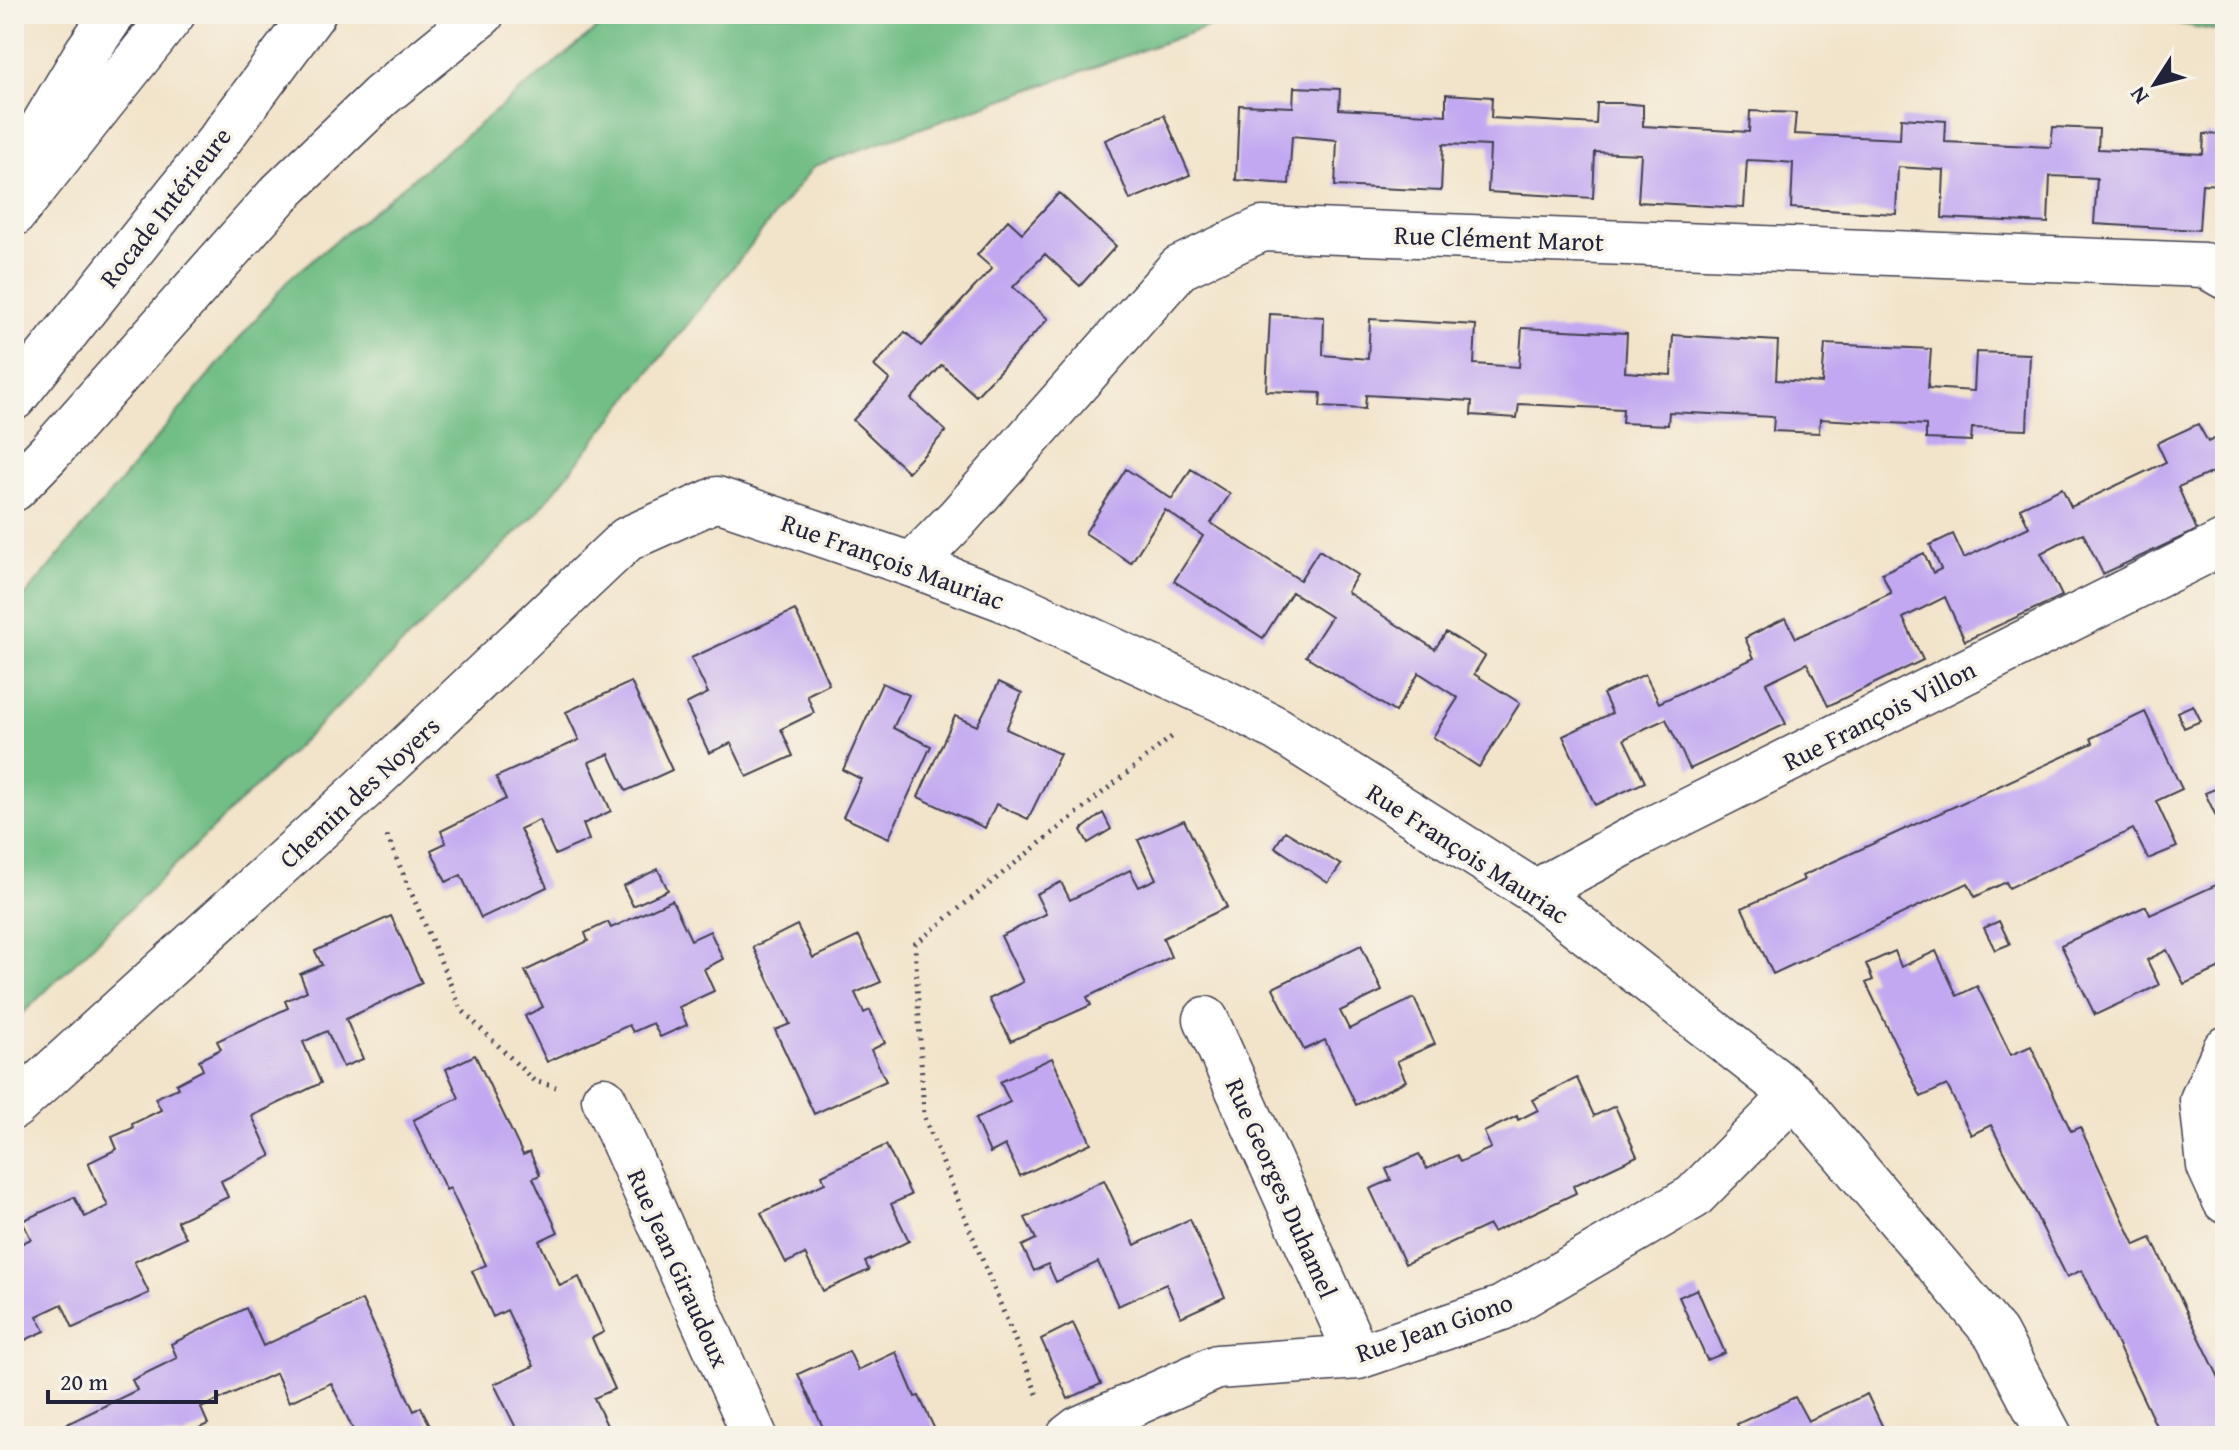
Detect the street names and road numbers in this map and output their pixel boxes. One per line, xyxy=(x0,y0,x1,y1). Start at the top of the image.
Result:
street label: Rocade Intérieure xyxy=(90,118,240,296)
street label: Rue Clément Marot xyxy=(1393,215,1605,261)
street label: Rue François Mauriac xyxy=(776,503,1010,619)
street label: Rue François Villon xyxy=(1776,649,1983,780)
street label: Chemin des Noyers xyxy=(270,707,448,877)
street label: Rue François Mauriac xyxy=(1359,773,1577,933)
street label: Rue Georges Duhamel xyxy=(1216,1072,1348,1304)
street label: Rue Jean Giraudoux xyxy=(618,1162,741,1374)
street label: Rue Jean Giono xyxy=(1350,1282,1518,1372)

